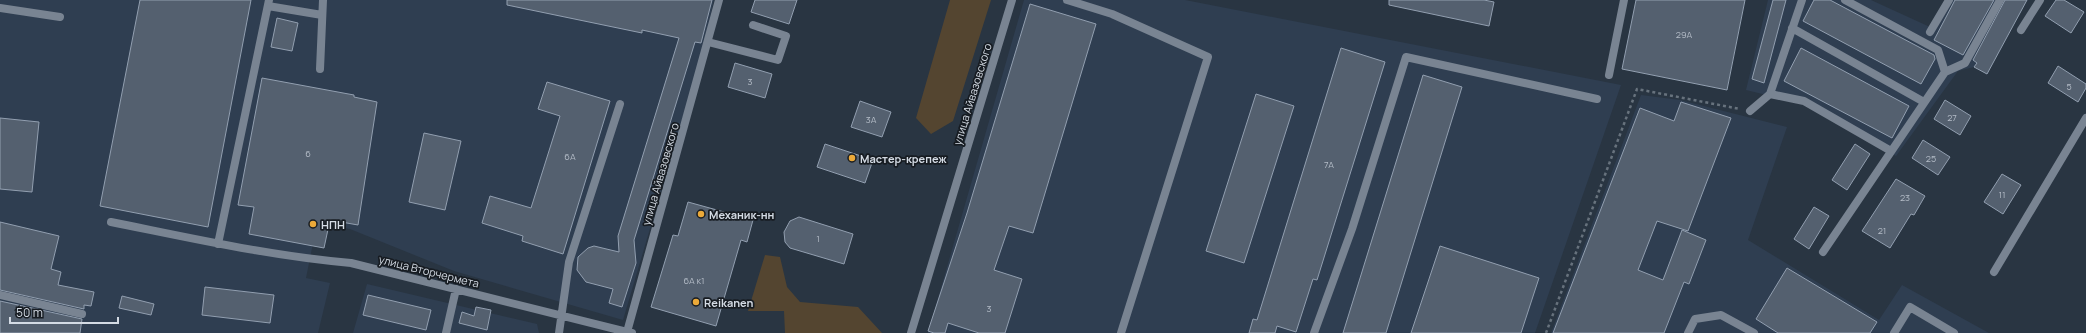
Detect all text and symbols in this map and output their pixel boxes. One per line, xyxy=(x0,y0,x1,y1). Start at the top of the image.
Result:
house number: 29А xyxy=(1676,28,1693,41)
street label: улица Айвазовского xyxy=(949,41,995,147)
house number: 3 xyxy=(748,75,753,88)
house number: 5 xyxy=(2066,80,2072,93)
house number: 27 xyxy=(1947,111,1957,124)
house number: 3А xyxy=(866,113,877,126)
street label: улица Айвазовского xyxy=(638,121,682,227)
house number: 6 xyxy=(305,147,311,160)
house number: 6А xyxy=(564,150,576,163)
place label: Мастер-крепеж xyxy=(860,151,947,166)
house number: 25 xyxy=(1926,152,1936,165)
marker: Мастер-крепеж xyxy=(847,153,857,163)
house number: 7А xyxy=(1324,158,1334,171)
house number: 11 xyxy=(1998,188,2006,201)
house number: 23 xyxy=(1900,191,1910,204)
place label: Механик-нн xyxy=(709,207,775,222)
marker: Механик-нн xyxy=(696,209,706,219)
place label: НПН xyxy=(321,217,345,232)
marker: НПН xyxy=(308,219,318,229)
house number: 21 xyxy=(1878,224,1886,237)
house number: 1 xyxy=(816,232,820,245)
street label: улица Вторчермета xyxy=(377,251,481,291)
house number: 6А к1 xyxy=(683,274,705,287)
place label: Reikanen xyxy=(704,295,753,310)
marker: Reikanen xyxy=(691,297,701,307)
scale bar xyxy=(10,299,118,325)
house number: 3 xyxy=(987,302,992,315)
text: 50 m xyxy=(16,304,43,321)

